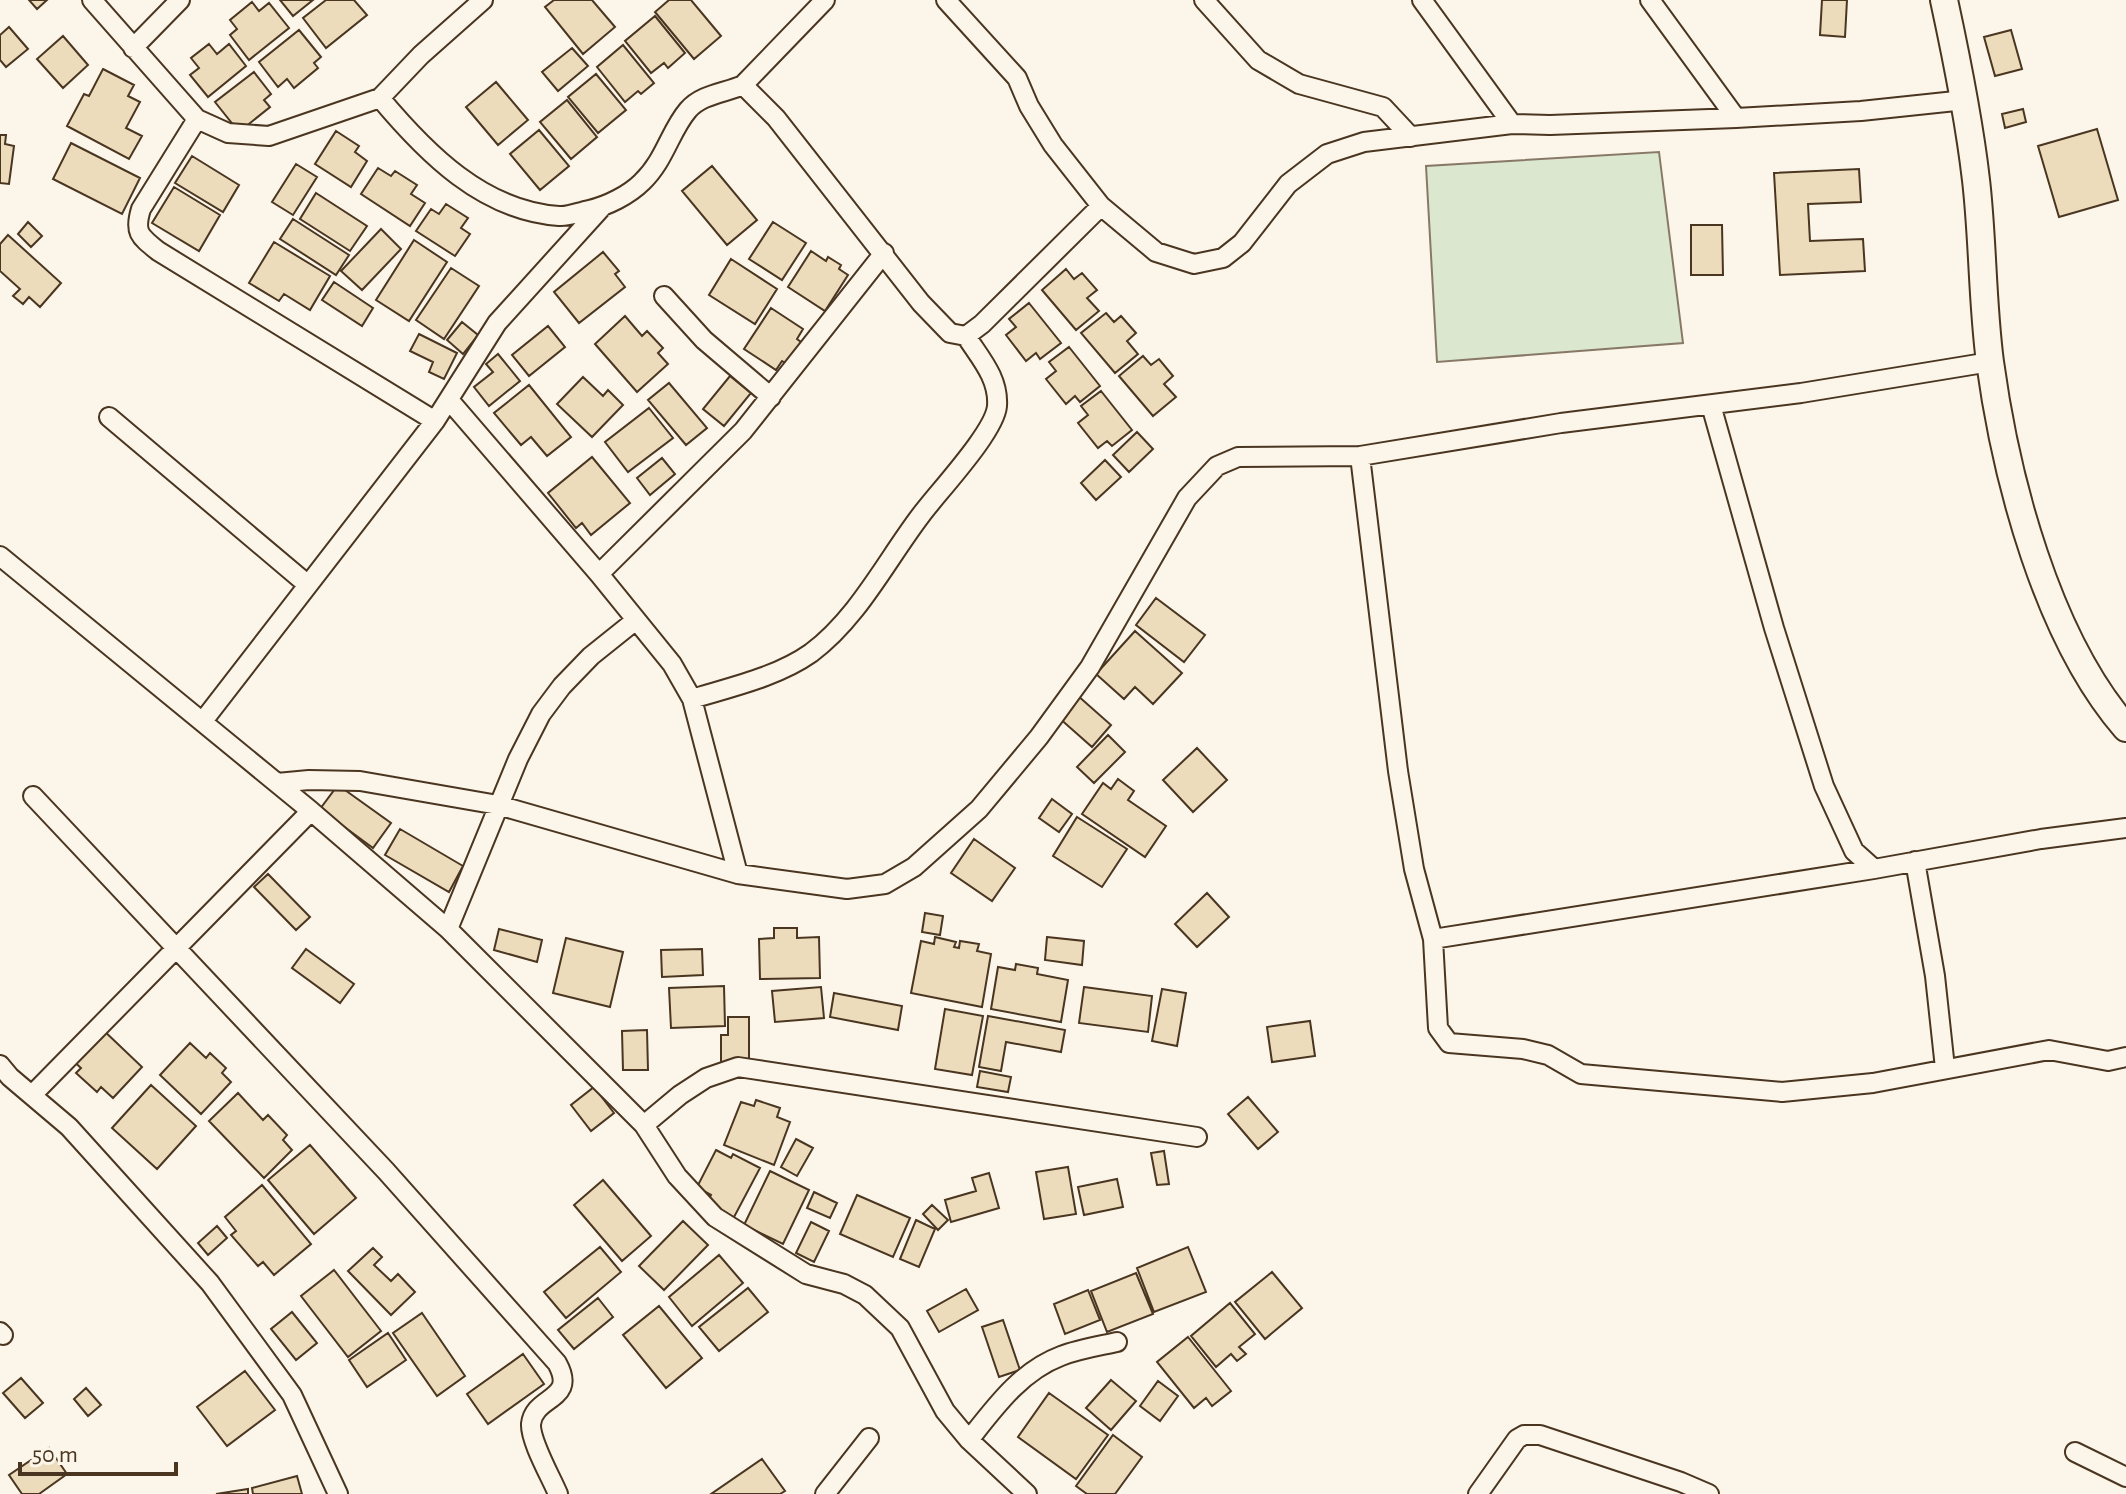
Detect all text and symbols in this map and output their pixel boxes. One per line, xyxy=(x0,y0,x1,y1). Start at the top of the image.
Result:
scale bar xyxy=(20,1426,176,1476)
text: 50 m xyxy=(32,1443,78,1467)

